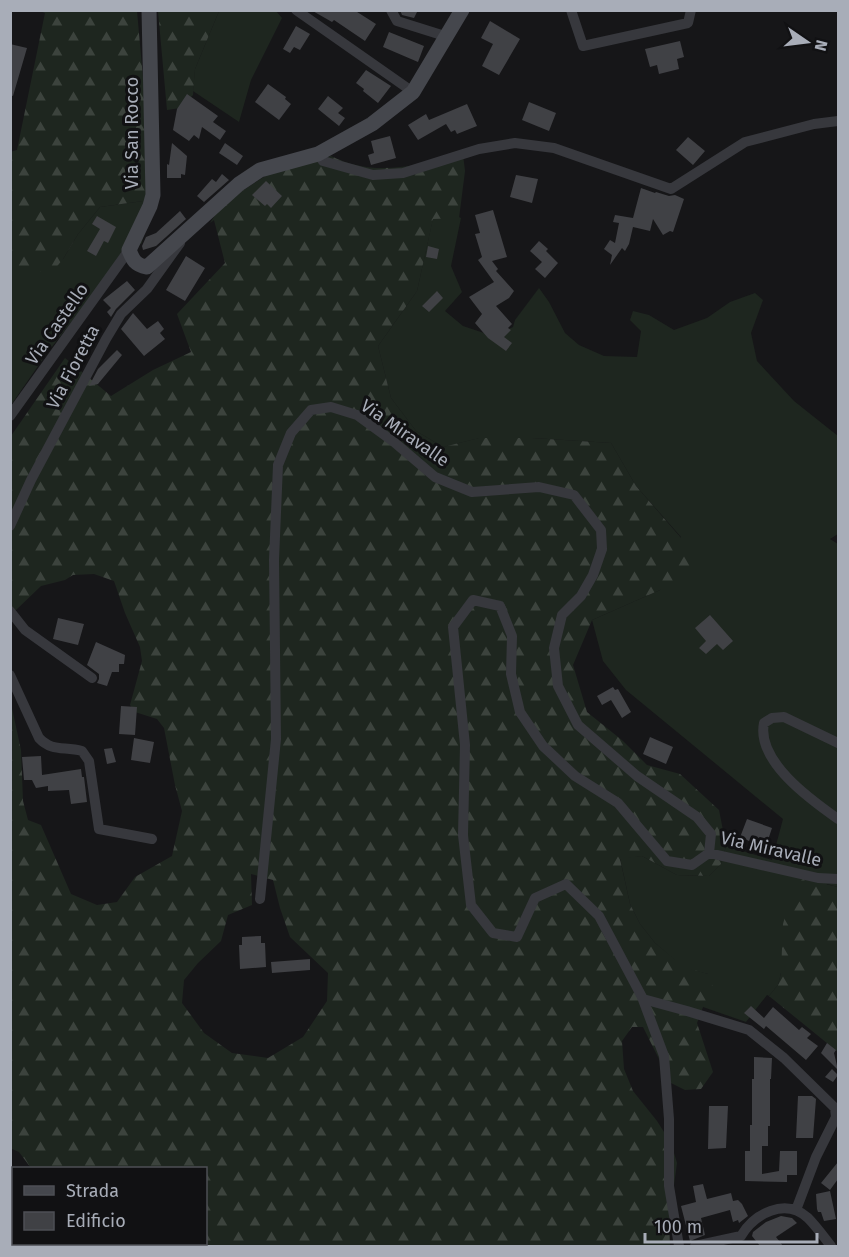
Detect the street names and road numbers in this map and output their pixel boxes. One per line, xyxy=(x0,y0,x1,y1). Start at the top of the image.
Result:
street label: Via San Rocco xyxy=(121,77,143,189)
street label: Via Castello xyxy=(21,279,93,369)
street label: Via Fioretta xyxy=(42,321,104,413)
street label: Via Miravalle xyxy=(356,394,454,472)
street label: Via Miravalle xyxy=(718,827,824,871)

